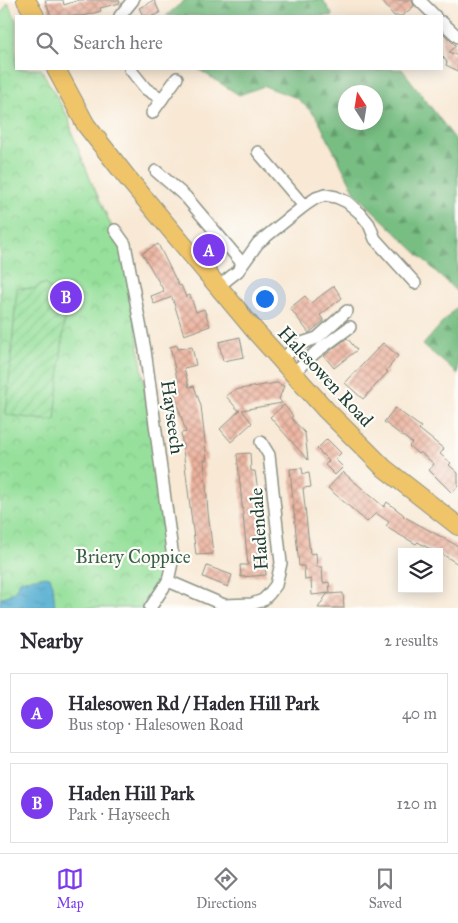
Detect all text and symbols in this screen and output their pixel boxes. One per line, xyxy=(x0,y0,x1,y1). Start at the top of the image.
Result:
search box xyxy=(15,15,443,70)
icon: search xyxy=(33,29,61,57)
text: Search here xyxy=(73,31,163,54)
north arrow xyxy=(338,85,383,130)
pin: A xyxy=(193,231,225,269)
pin: B xyxy=(50,278,82,316)
your location xyxy=(252,286,278,312)
street label: Halesowen Road xyxy=(273,321,378,432)
street label: Hayseech xyxy=(156,379,189,456)
street label: Hadendale xyxy=(244,487,273,571)
park label: Briery Coppice xyxy=(75,545,191,568)
map controls xyxy=(398,548,443,593)
button: layers xyxy=(398,548,443,593)
text: Nearby xyxy=(20,628,83,654)
text: 2 results xyxy=(384,631,438,650)
text: Halesowen Rd / Haden Hill Park xyxy=(68,692,319,715)
text: A xyxy=(32,704,42,723)
text: 40 m xyxy=(402,704,437,723)
text: Bus stop · Halesowen Road xyxy=(68,715,243,734)
text: Haden Hill Park xyxy=(68,782,195,805)
text: B xyxy=(32,794,42,813)
text: 120 m xyxy=(397,794,437,813)
text: Park · Hayseech xyxy=(68,805,170,824)
tab: Map xyxy=(56,865,84,912)
tab: Directions xyxy=(196,865,257,912)
tab: Saved xyxy=(369,865,402,912)

